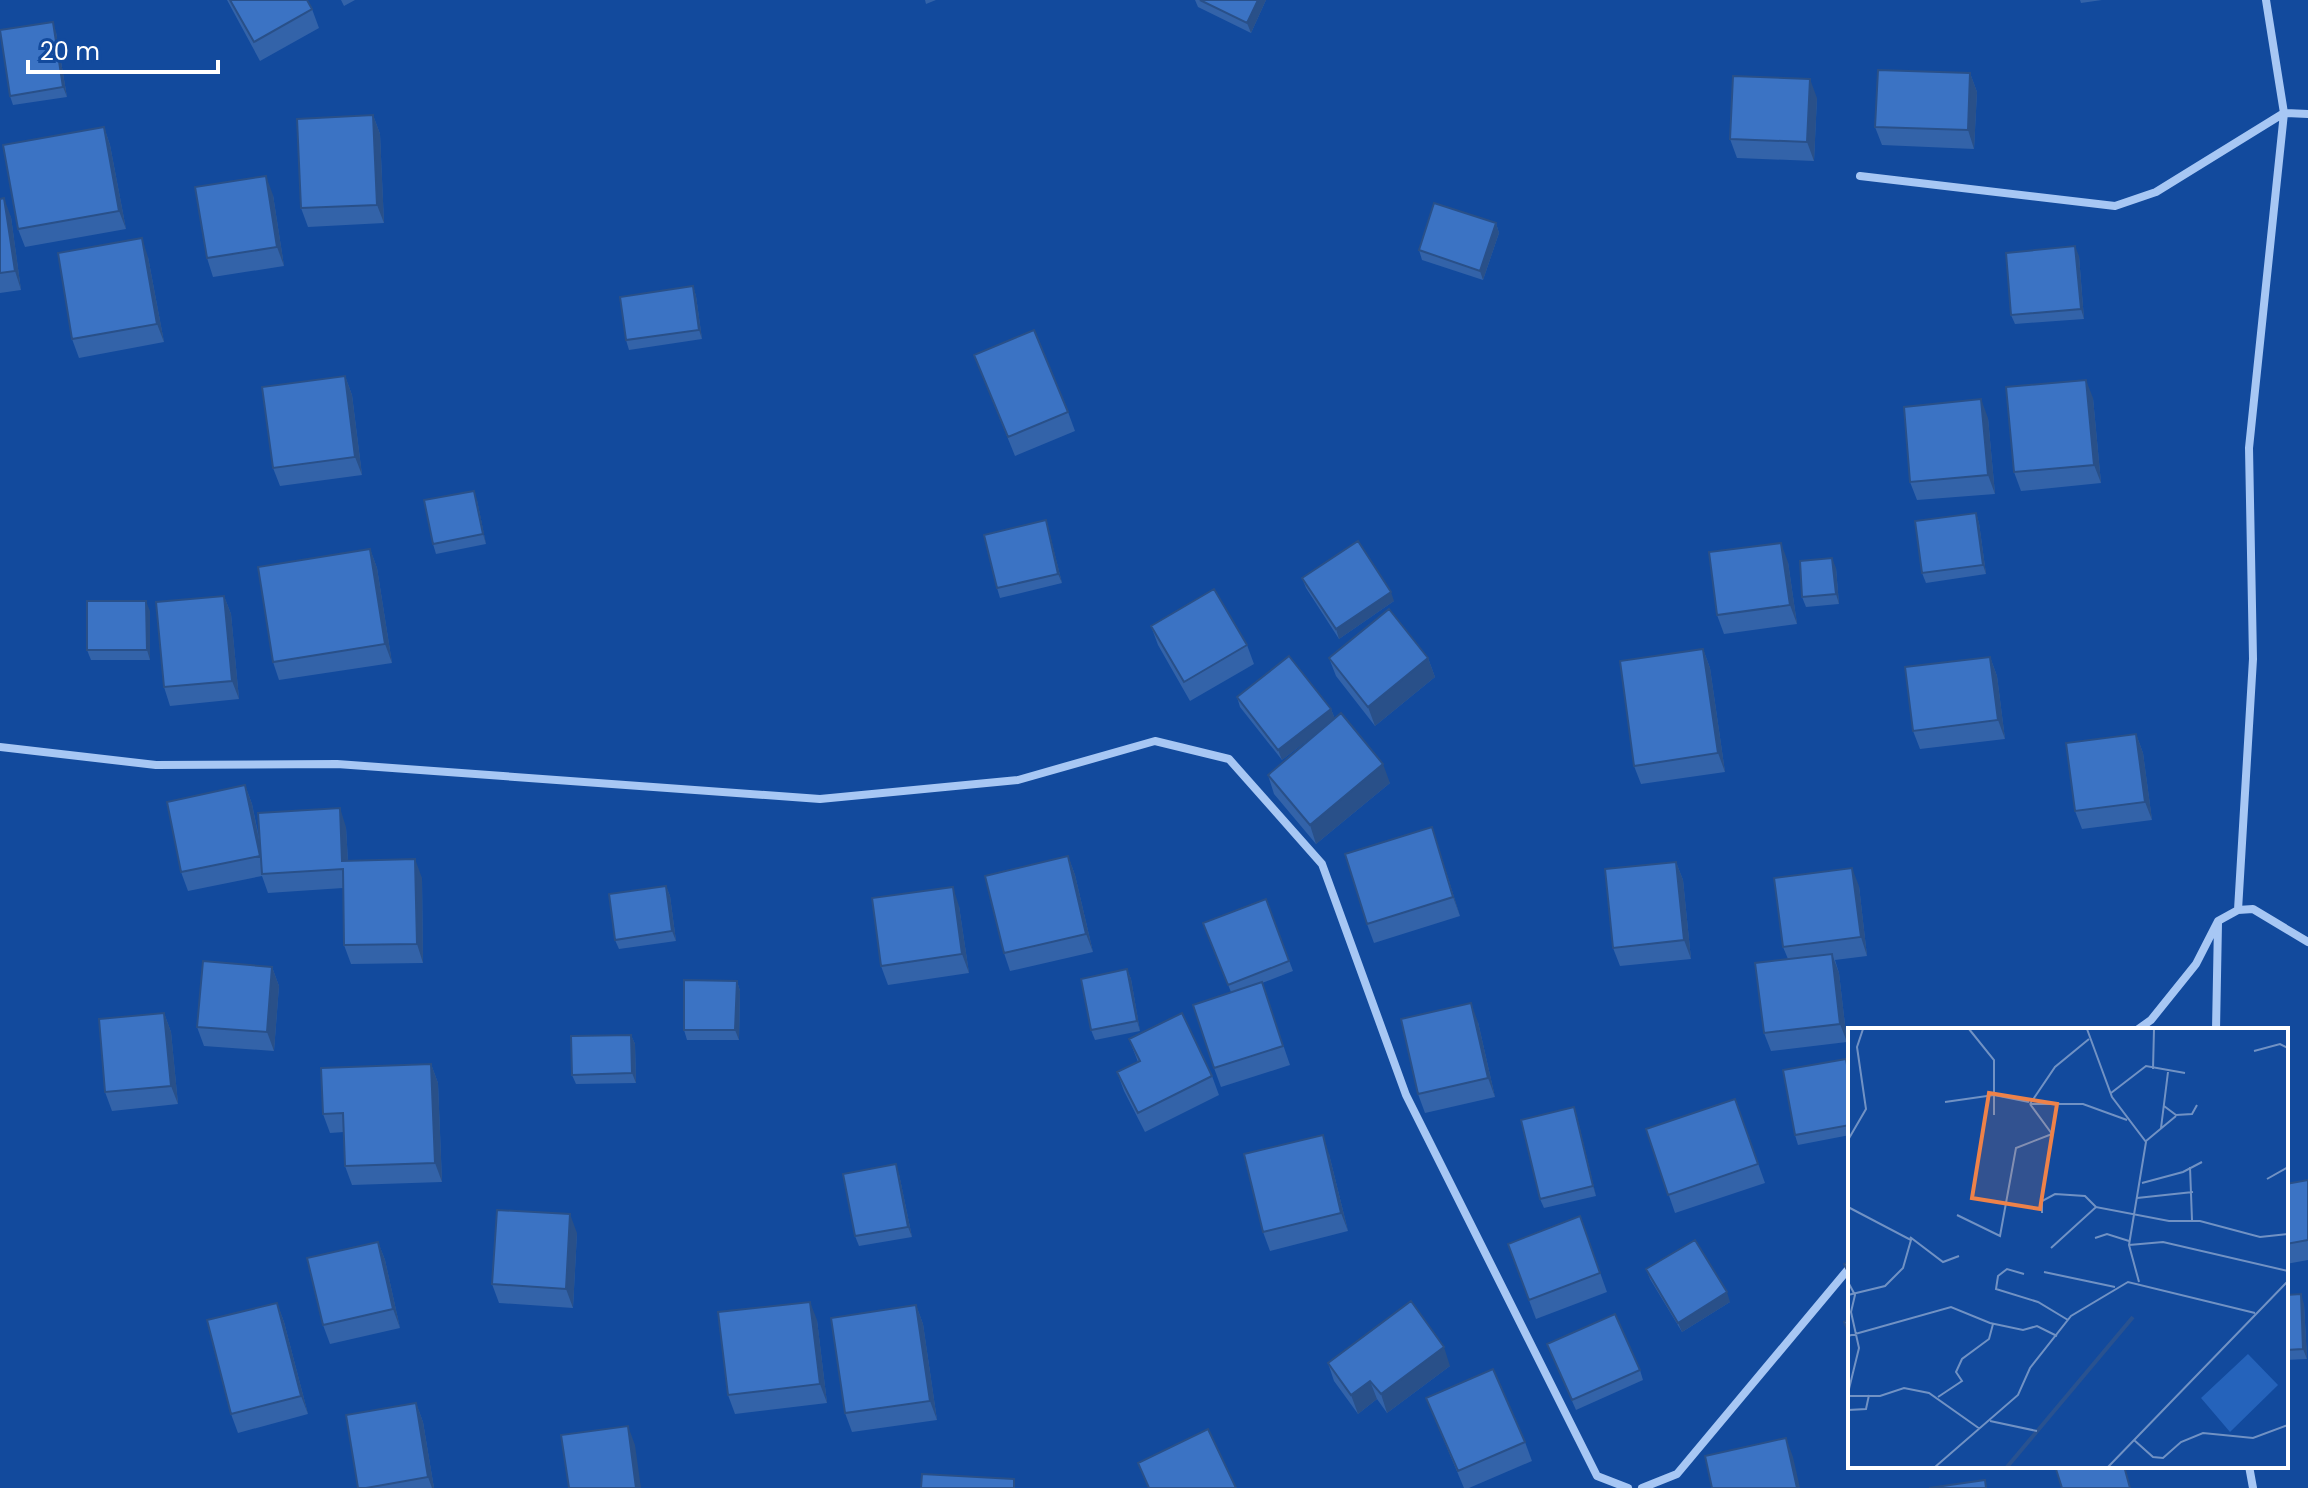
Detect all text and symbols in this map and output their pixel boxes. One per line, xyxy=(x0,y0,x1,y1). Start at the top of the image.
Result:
scale bar xyxy=(28,24,218,74)
text: 20 m xyxy=(40,35,100,68)
inset map xyxy=(1848,1028,2288,1468)

